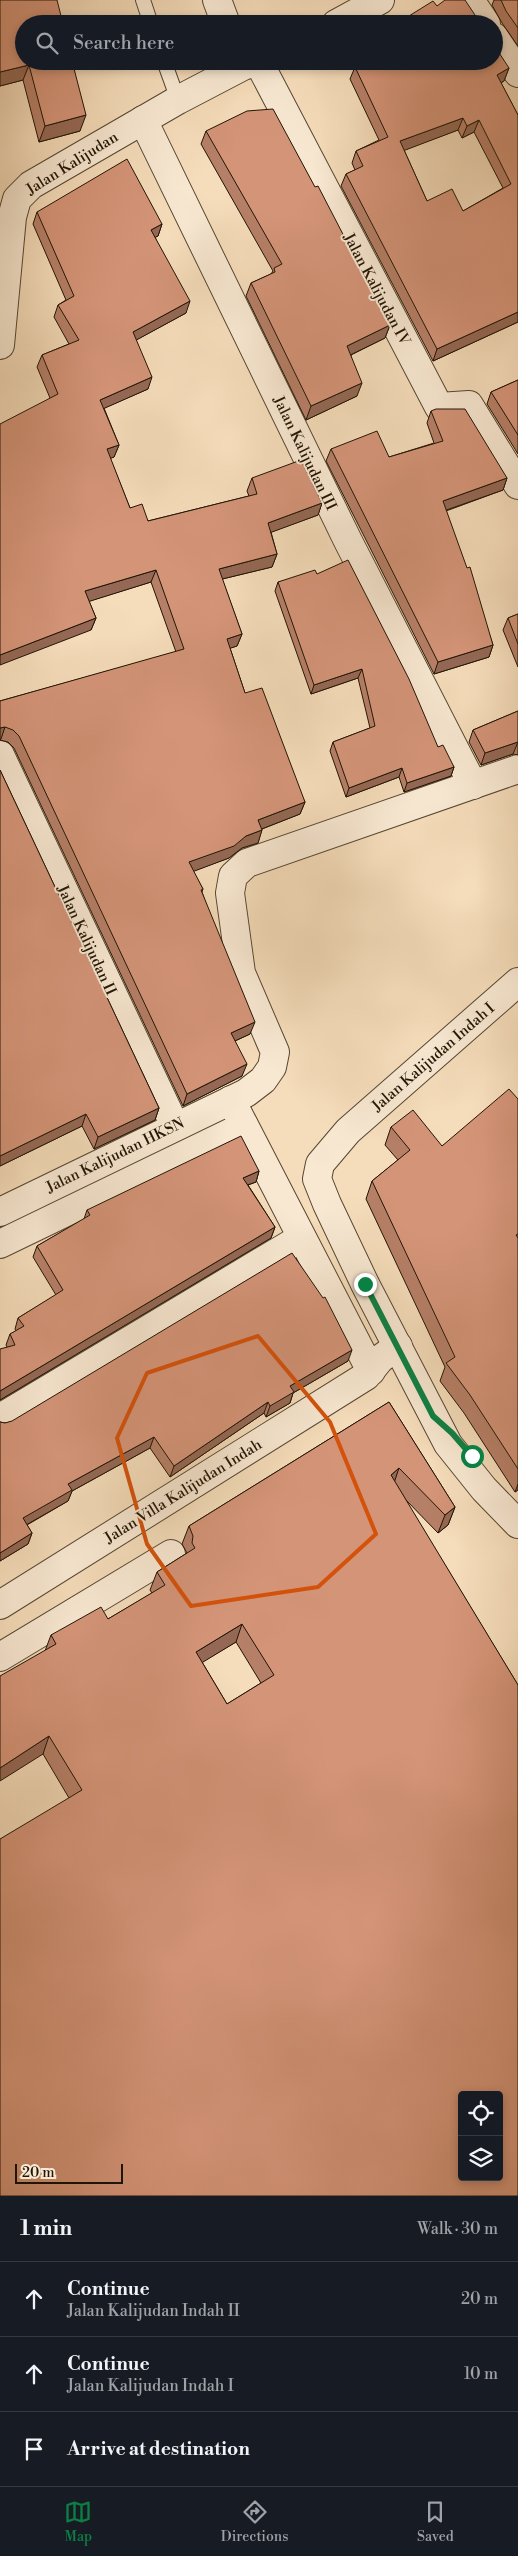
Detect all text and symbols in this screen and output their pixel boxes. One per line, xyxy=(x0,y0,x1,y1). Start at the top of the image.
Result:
search box xyxy=(15,15,503,70)
icon: search xyxy=(33,29,61,57)
text: Search here xyxy=(73,31,174,55)
street label: Jalan Kalijudan xyxy=(22,128,122,200)
street label: Jalan Kalijudan IV xyxy=(339,229,414,349)
street label: Jalan Kalijudan III xyxy=(268,392,341,514)
street label: Jalan Kalijudan II xyxy=(52,881,120,999)
street label: Jalan Kalijudan Indah I xyxy=(367,999,499,1116)
street label: Jalan Kalijudan HKSN xyxy=(42,1114,187,1198)
route end xyxy=(354,1273,377,1296)
street label: Jalan Villa Kalijudan Indah xyxy=(100,1435,265,1548)
route start xyxy=(461,1445,484,1468)
map controls xyxy=(458,2091,503,2181)
button: locate xyxy=(458,2091,503,2136)
button: layers xyxy=(458,2136,503,2181)
scale bar xyxy=(15,2161,122,2184)
text: 20 m xyxy=(22,2164,54,2182)
text: 1 min xyxy=(20,2216,72,2242)
text: Walk · 30 m xyxy=(417,2219,498,2239)
text: Continue xyxy=(67,2277,150,2301)
icon: ahead xyxy=(20,2285,48,2313)
text: 20 m xyxy=(461,2289,498,2309)
text: Jalan Kalijudan Indah II xyxy=(67,2301,240,2321)
text: Continue xyxy=(67,2352,150,2376)
icon: ahead xyxy=(20,2360,48,2388)
text: 10 m xyxy=(464,2364,498,2384)
text: Jalan Kalijudan Indah I xyxy=(67,2376,234,2396)
icon: arrive xyxy=(20,2435,48,2463)
text: Arrive at destination xyxy=(67,2437,250,2461)
tab: Map xyxy=(64,2498,92,2546)
tab: Directions xyxy=(221,2498,288,2546)
tab: Saved xyxy=(417,2498,454,2546)

